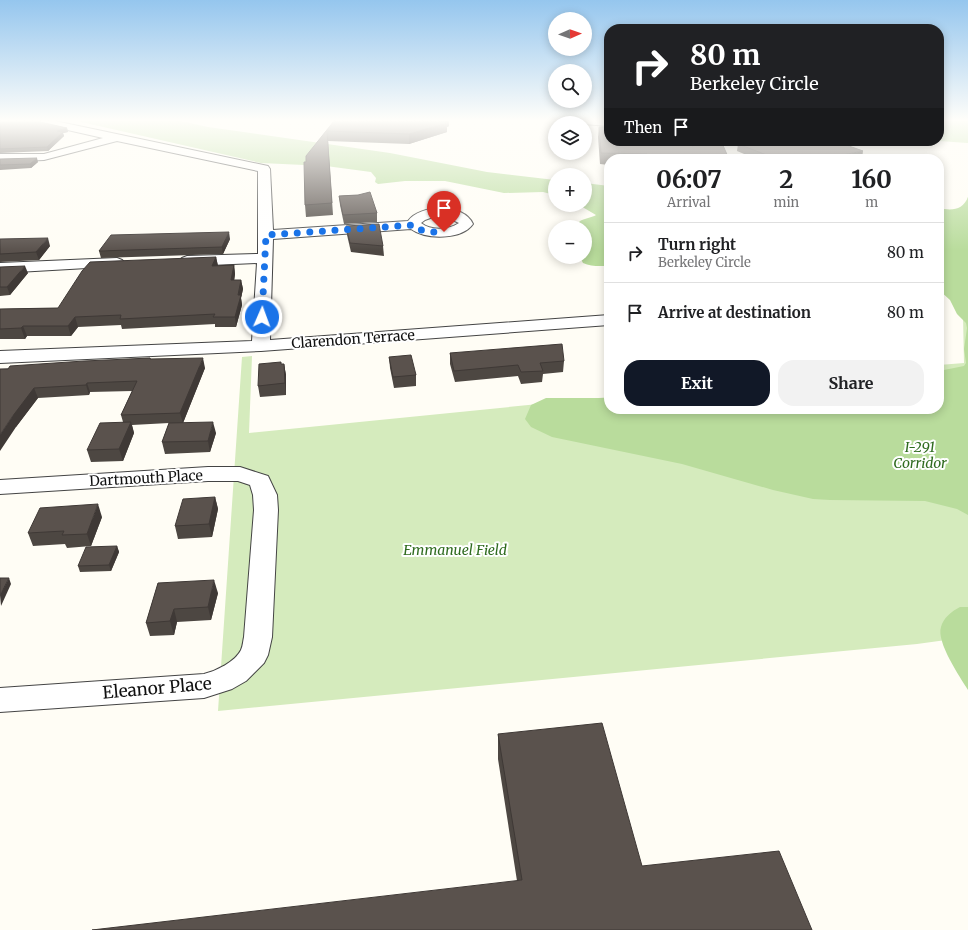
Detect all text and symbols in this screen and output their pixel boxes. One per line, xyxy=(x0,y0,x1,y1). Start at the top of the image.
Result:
north arrow xyxy=(548,12,592,56)
map controls xyxy=(548,12,592,264)
text: 80 m xyxy=(690,37,761,73)
icon: right xyxy=(624,40,676,92)
button: search xyxy=(548,64,592,108)
text: Berkeley Circle xyxy=(690,72,819,95)
button: layers xyxy=(548,116,592,160)
icon: arrive xyxy=(670,116,692,138)
text: Then xyxy=(624,118,662,137)
text: 06:07 xyxy=(656,164,722,195)
text: 2 xyxy=(779,164,793,195)
text: 160 xyxy=(851,164,892,195)
button: + xyxy=(548,168,592,212)
pin xyxy=(427,191,461,232)
text: Arrival xyxy=(667,194,710,211)
text: min xyxy=(774,194,799,211)
text: m xyxy=(865,194,878,211)
icon: arrive xyxy=(433,197,455,219)
button: − xyxy=(548,220,592,264)
text: Turn right xyxy=(658,235,736,254)
icon: right xyxy=(624,242,646,264)
text: 80 m xyxy=(887,243,924,262)
text: Berkeley Circle xyxy=(658,254,751,271)
position arrow xyxy=(241,296,283,338)
icon: arrive xyxy=(624,302,646,324)
text: Arrive at destination xyxy=(658,303,811,322)
text: 80 m xyxy=(887,303,924,322)
street label: Clarendon Terrace xyxy=(291,326,415,352)
button: Exit xyxy=(624,360,770,406)
button: Share xyxy=(778,360,924,406)
park label: I-291 Corridor xyxy=(893,438,947,472)
street label: Dartmouth Place xyxy=(89,466,203,490)
park label: Emmanuel Field xyxy=(403,541,507,559)
street label: Eleanor Place xyxy=(102,672,213,704)

